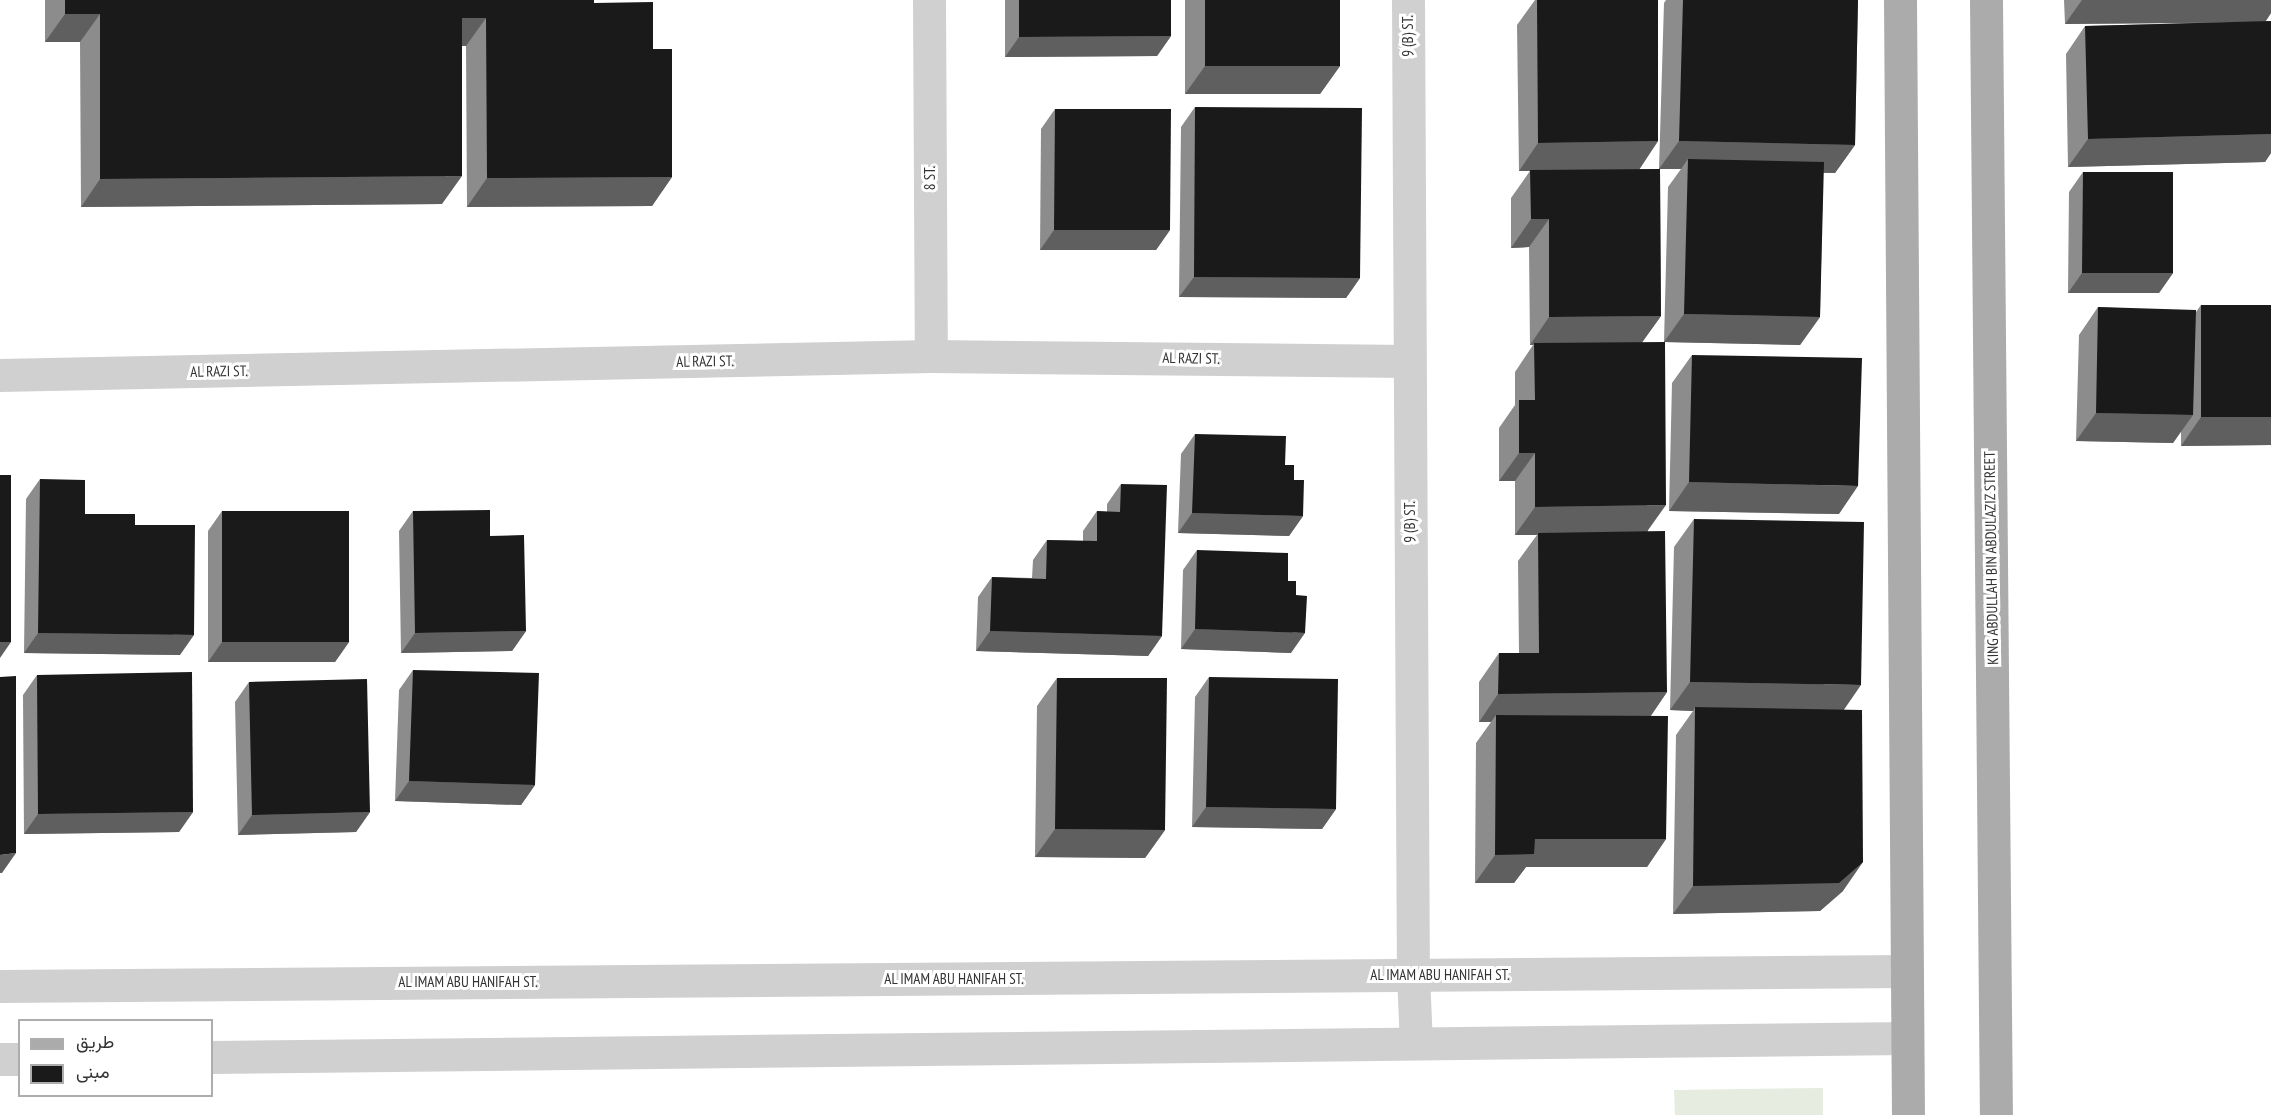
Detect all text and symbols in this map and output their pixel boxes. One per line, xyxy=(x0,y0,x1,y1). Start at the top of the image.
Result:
street label: 9 (B) ST. xyxy=(1399,15,1417,57)
street label: 8 ST. xyxy=(921,166,939,190)
street label: AL RAZI ST. xyxy=(1162,348,1220,368)
street label: AL RAZI ST. xyxy=(676,351,734,371)
street label: AL RAZI ST. xyxy=(190,361,248,381)
street label: KING ABDULLAH BIN ABDULAZIZ STREET xyxy=(1980,450,2002,666)
street label: 9 (B) ST. xyxy=(1401,501,1419,543)
street label: AL IMAM ABU HANIFAH ST. xyxy=(1370,966,1510,984)
street label: AL IMAM ABU HANIFAH ST. xyxy=(884,970,1024,988)
street label: AL IMAM ABU HANIFAH ST. xyxy=(398,973,538,991)
legend xyxy=(18,1019,213,1097)
text: طريق xyxy=(76,1030,114,1053)
text: مبنى xyxy=(76,1060,110,1083)

